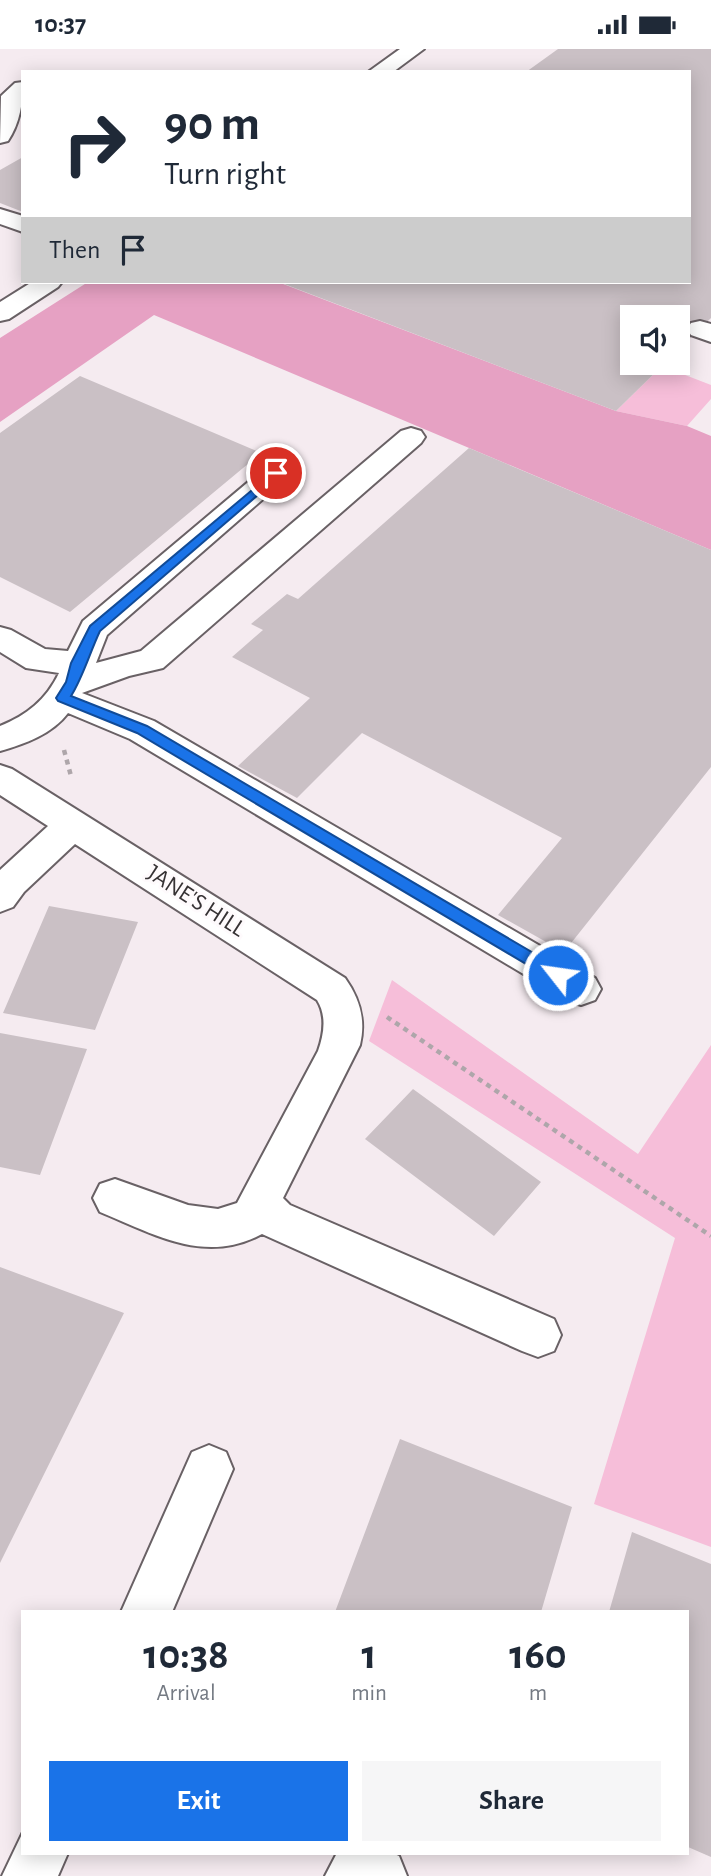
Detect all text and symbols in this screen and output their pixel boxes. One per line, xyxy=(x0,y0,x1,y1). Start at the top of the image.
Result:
text: 10:37 xyxy=(35,11,86,37)
icon: right xyxy=(49,98,140,189)
text: 90 m xyxy=(164,100,260,149)
text: Turn right xyxy=(164,158,286,190)
icon: arrive xyxy=(114,231,152,269)
text: Then xyxy=(49,237,100,263)
map controls xyxy=(620,305,690,375)
button: sound xyxy=(620,305,690,375)
pin xyxy=(246,443,306,503)
icon: arrive xyxy=(257,454,295,492)
street label: JANE'S HILL xyxy=(143,861,249,941)
position arrow xyxy=(521,938,595,1012)
text: 10:38 xyxy=(143,1634,229,1676)
text: 1 xyxy=(361,1634,377,1676)
text: 160 xyxy=(509,1634,567,1676)
text: Arrival xyxy=(156,1682,216,1705)
text: min xyxy=(351,1682,387,1705)
text: m xyxy=(529,1682,547,1705)
button: Exit xyxy=(49,1761,348,1841)
button: Share xyxy=(362,1761,661,1841)

